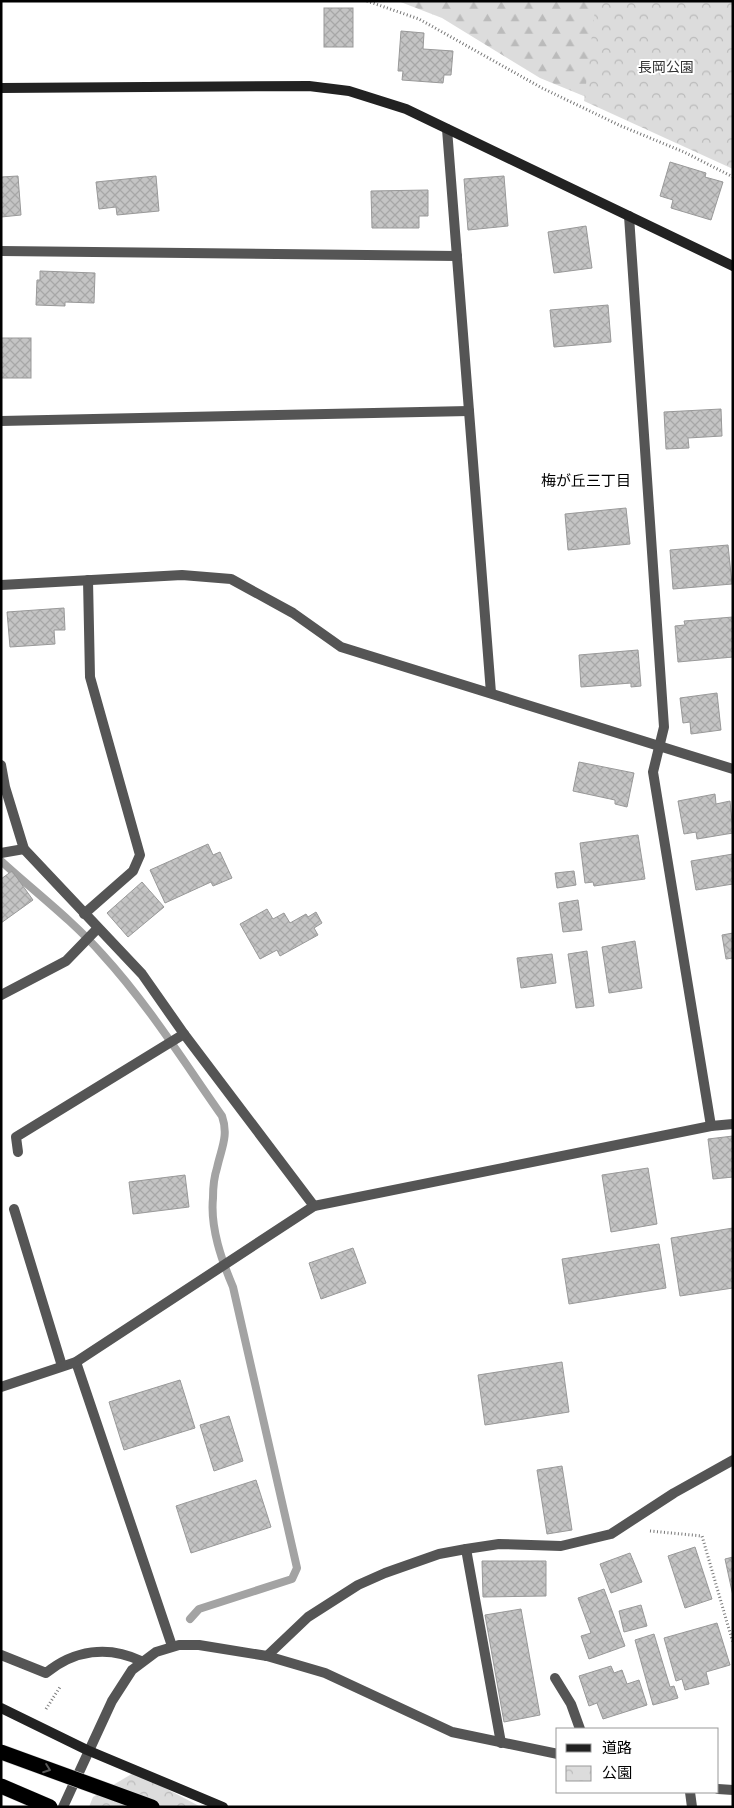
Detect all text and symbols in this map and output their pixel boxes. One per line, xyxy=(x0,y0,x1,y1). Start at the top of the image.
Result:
park label: 長岡公園 xyxy=(638,58,694,75)
district label: 梅が丘三丁目 xyxy=(541,471,631,489)
legend xyxy=(556,1728,719,1793)
text: 道路 xyxy=(602,1738,632,1756)
one-way arrow xyxy=(42,1763,51,1773)
text: 公園 xyxy=(602,1763,632,1781)

